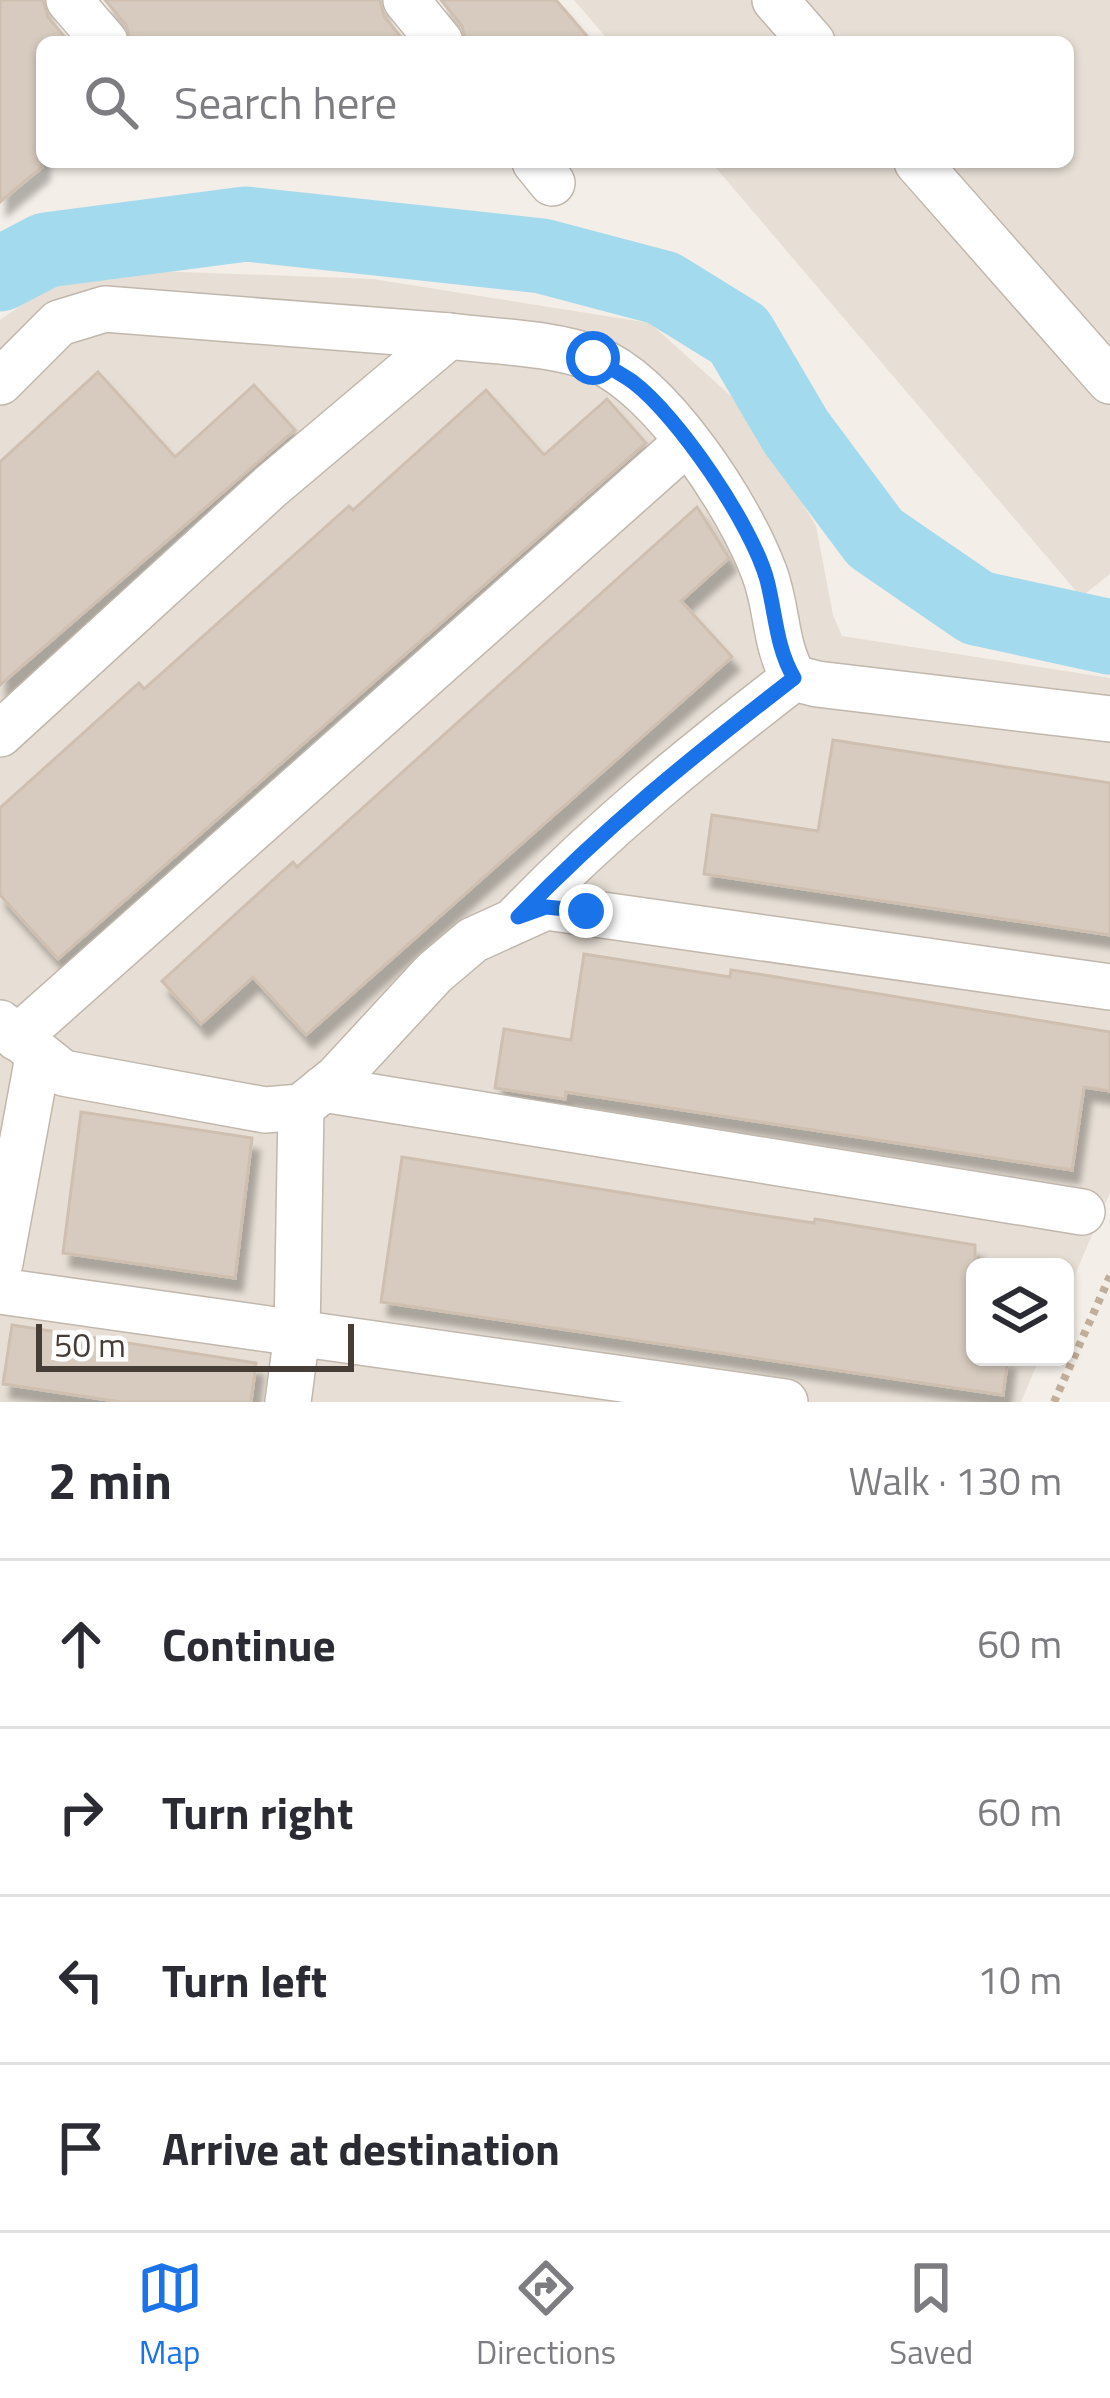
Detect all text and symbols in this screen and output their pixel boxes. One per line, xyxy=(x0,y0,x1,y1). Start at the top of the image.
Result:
search box xyxy=(36,36,1074,168)
text: Search here xyxy=(174,68,397,136)
icon: search xyxy=(78,69,144,135)
route start xyxy=(566,331,620,385)
route end xyxy=(559,884,613,938)
map controls xyxy=(966,1258,1074,1366)
button: layers xyxy=(966,1258,1074,1366)
scale bar xyxy=(36,1318,354,1371)
text: 50 m xyxy=(54,1320,126,1370)
text: 2 min xyxy=(48,1441,172,1519)
text: Walk · 130 m xyxy=(848,1451,1062,1510)
text: Continue xyxy=(162,1610,336,1678)
icon: ahead xyxy=(48,1611,114,1677)
text: 60 m xyxy=(977,1614,1062,1673)
text: Turn right xyxy=(162,1778,353,1846)
icon: right xyxy=(48,1779,114,1845)
text: 60 m xyxy=(977,1782,1062,1841)
text: Turn left xyxy=(162,1946,327,2014)
icon: left xyxy=(48,1947,114,2013)
text: 10 m xyxy=(977,1950,1062,2009)
text: Arrive at destination xyxy=(162,2114,560,2182)
icon: arrive xyxy=(48,2115,114,2181)
tab: Map xyxy=(137,2255,203,2377)
tab: Directions xyxy=(476,2255,616,2377)
tab: Saved xyxy=(889,2255,973,2377)

